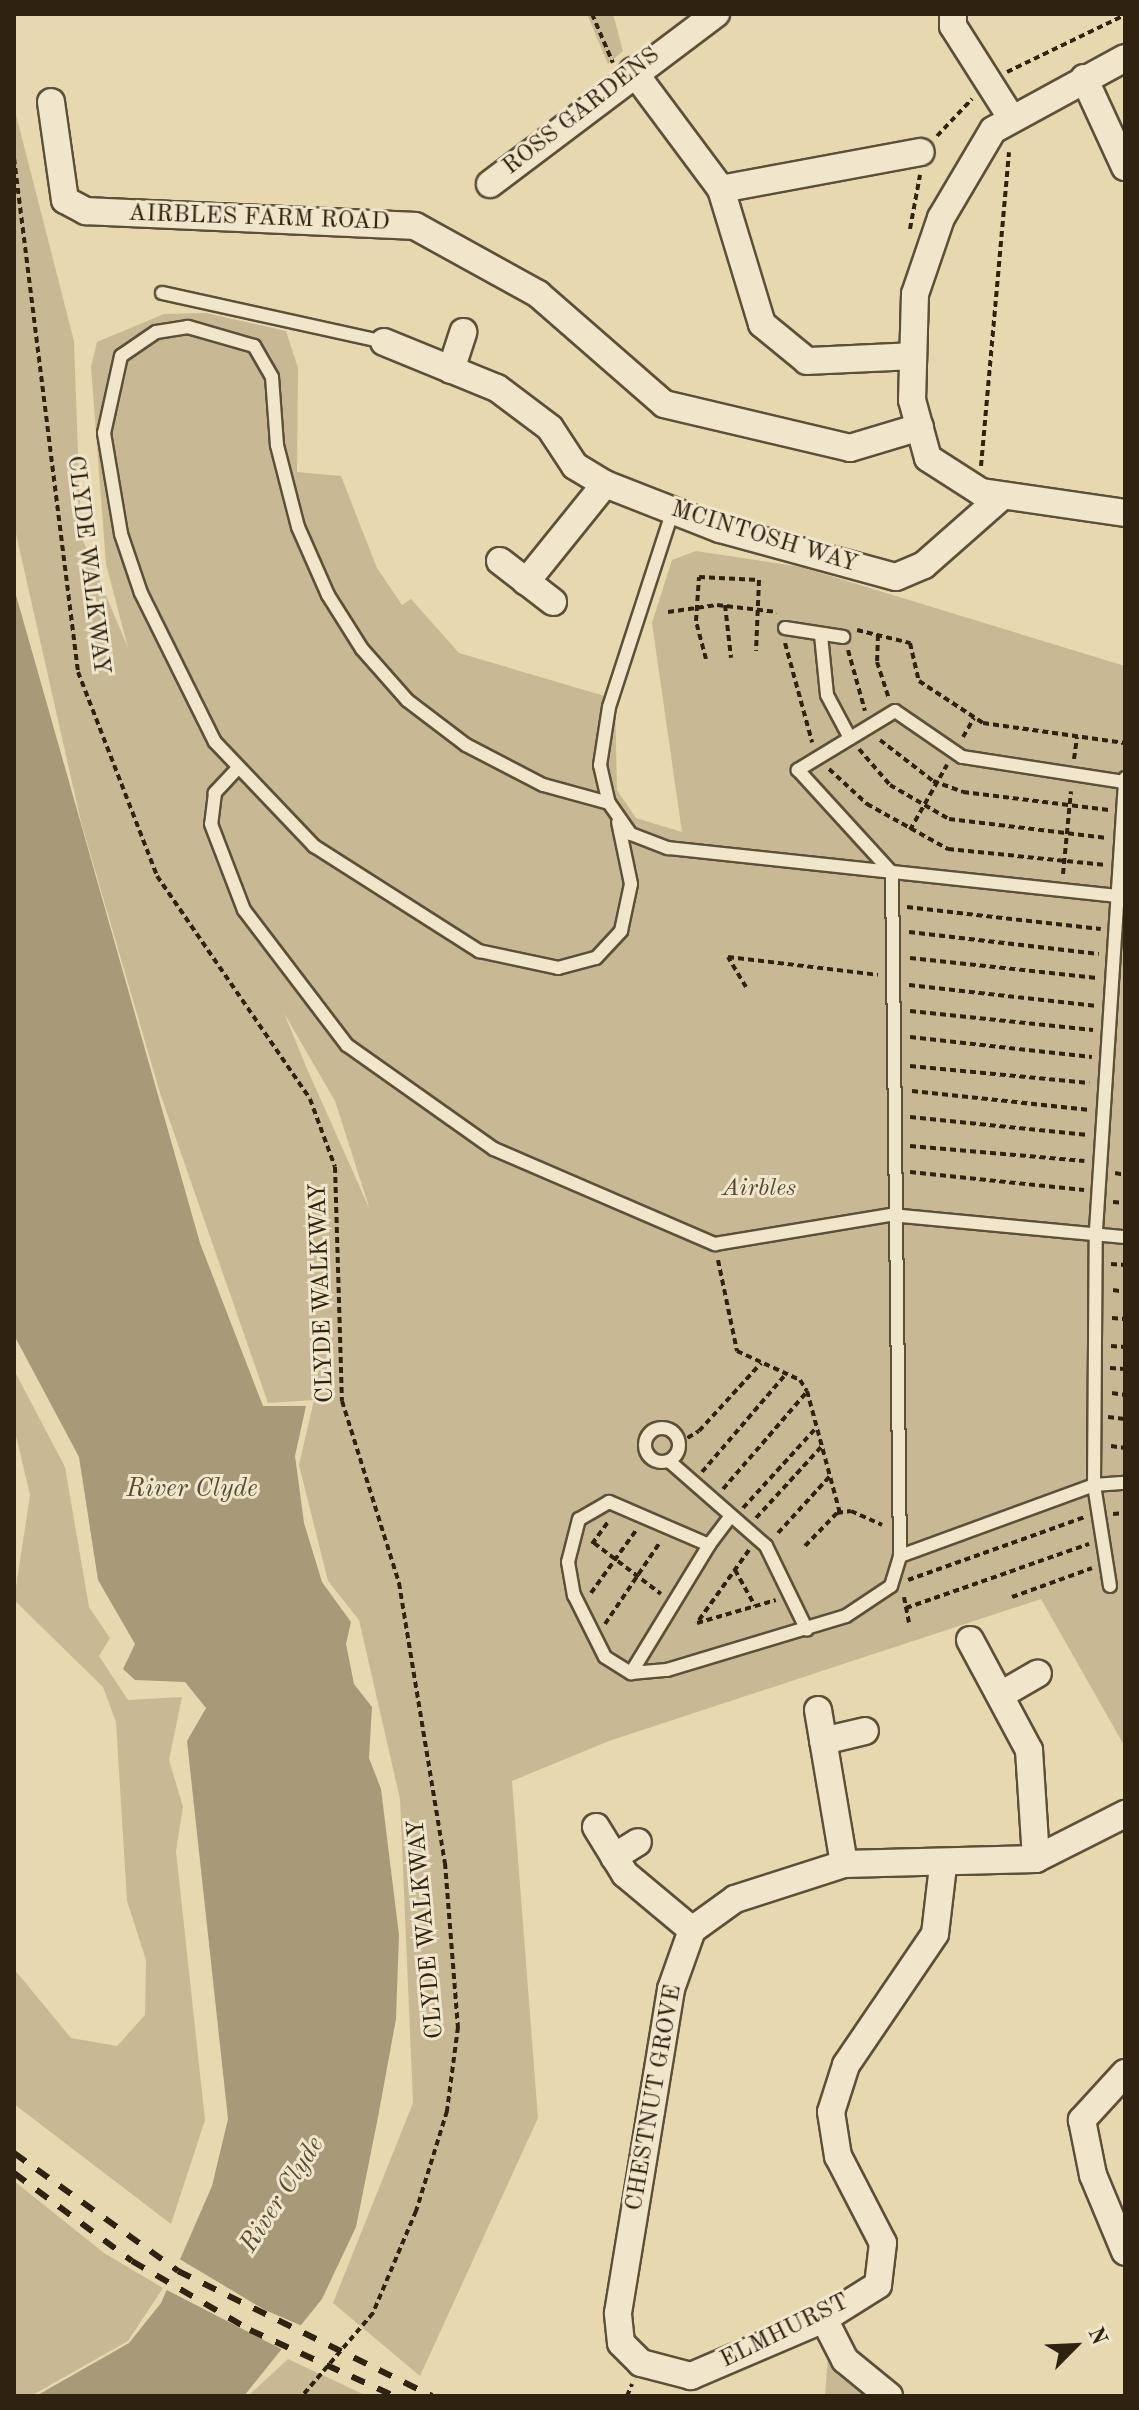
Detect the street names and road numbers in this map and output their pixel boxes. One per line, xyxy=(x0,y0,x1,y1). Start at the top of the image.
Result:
street label: ROSS GARDENS xyxy=(498,42,666,182)
street label: AIRBLES FARM ROAD xyxy=(128,200,390,238)
street label: CLYDE WALKWAY xyxy=(59,454,115,676)
street label: MCINTOSH WAY xyxy=(667,496,861,580)
street label: CLYDE WALKWAY xyxy=(305,1183,341,1403)
street label: CLYDE WALKWAY xyxy=(403,1818,451,2040)
street label: CHESTNUT GROVE xyxy=(621,1983,689,2213)
street label: ELMHURST xyxy=(716,2288,854,2376)

